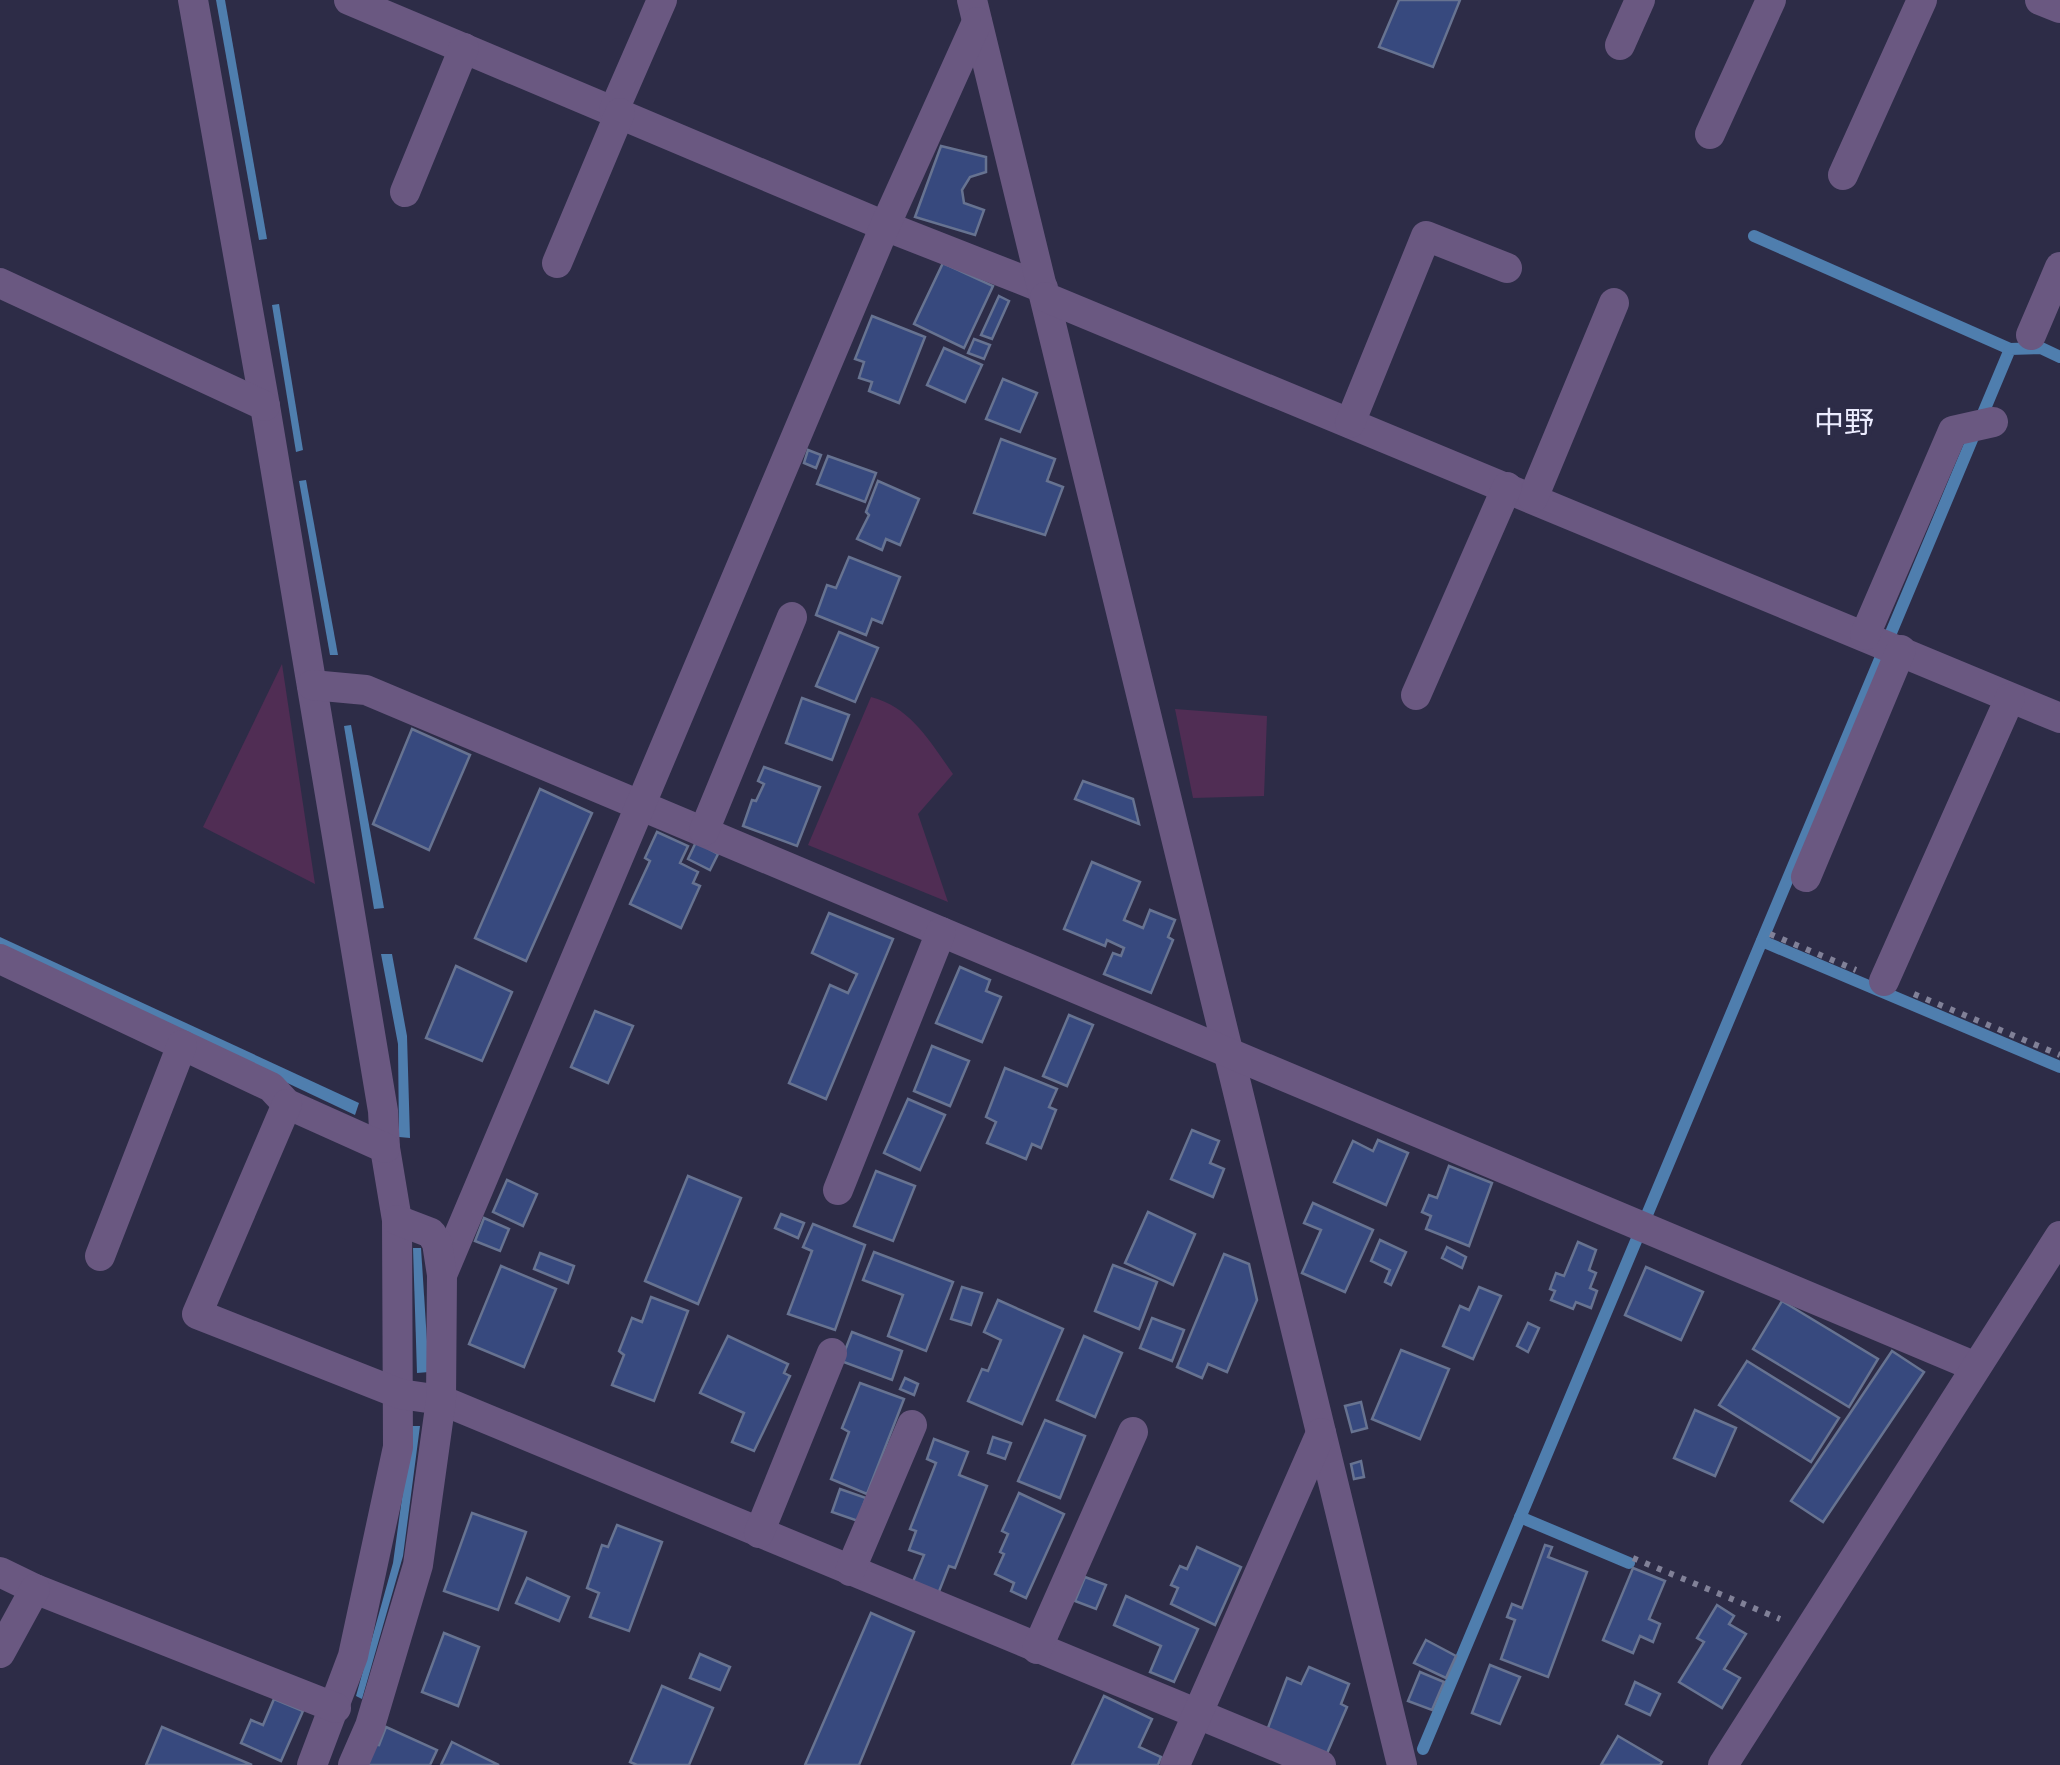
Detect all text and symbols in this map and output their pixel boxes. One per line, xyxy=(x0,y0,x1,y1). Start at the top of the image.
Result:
district label: 中野 xyxy=(1814,405,1874,441)

